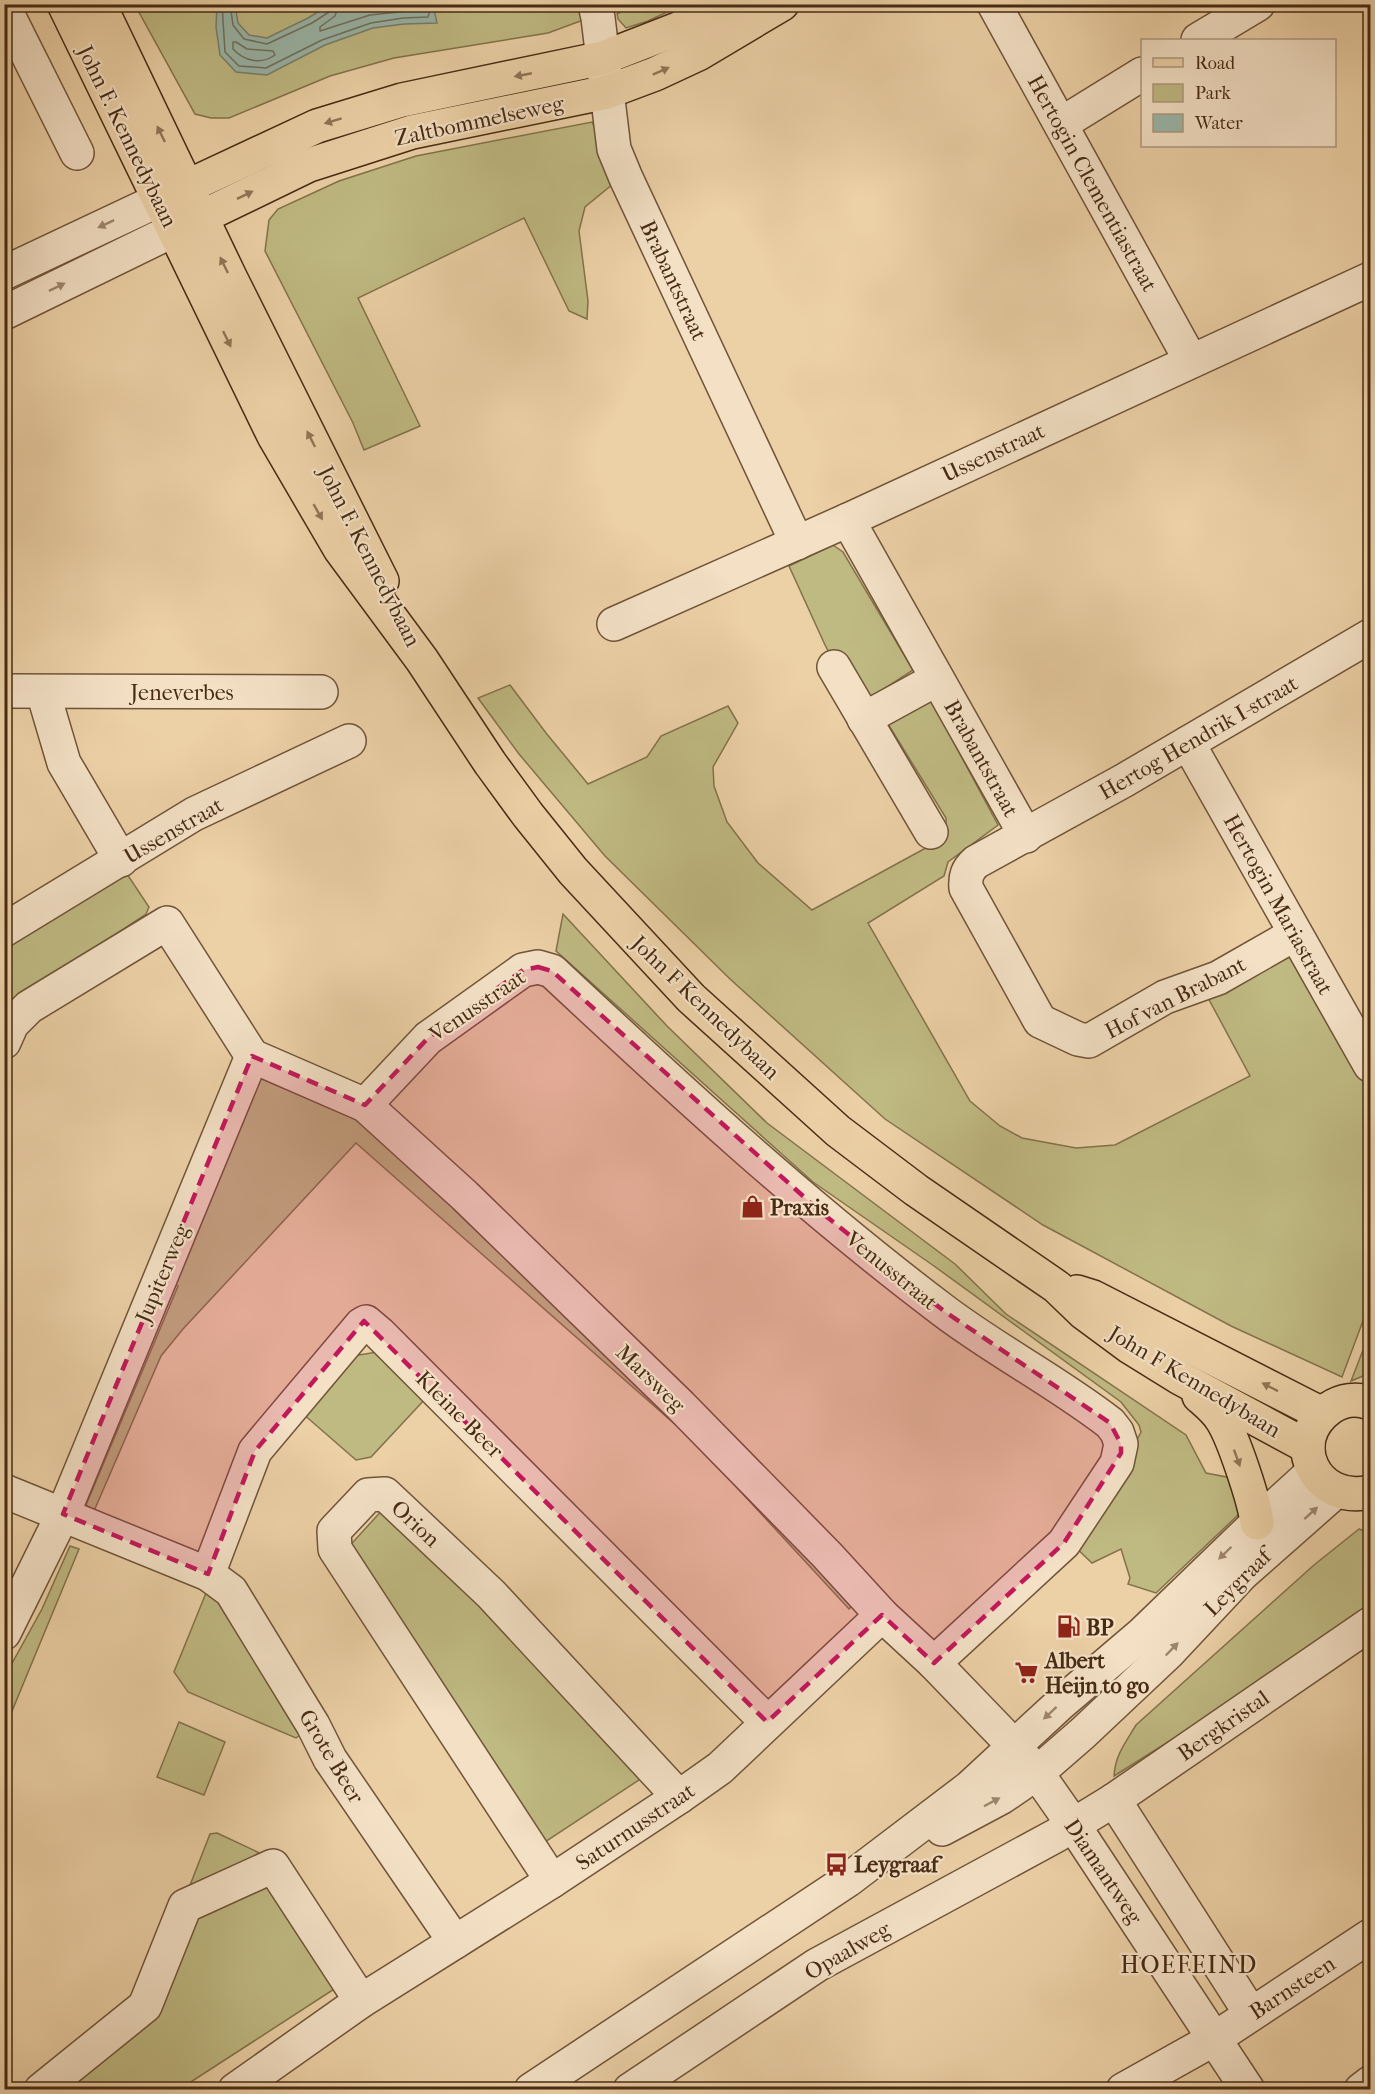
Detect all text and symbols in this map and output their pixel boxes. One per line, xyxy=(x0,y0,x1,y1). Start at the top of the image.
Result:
street label: John F. Kennedybaan xyxy=(71,39,183,232)
legend xyxy=(1141,39,1336,147)
text: Road xyxy=(1195,53,1235,74)
one-way arrow xyxy=(652,66,670,75)
one-way arrow xyxy=(513,71,532,80)
street label: Hertogin Clementiastraat xyxy=(1022,71,1163,296)
text: Park xyxy=(1195,83,1232,104)
street label: Zaltbommelseweg xyxy=(392,90,566,152)
text: Water xyxy=(1194,113,1243,134)
one-way arrow xyxy=(324,117,342,126)
one-way arrow xyxy=(157,125,166,142)
one-way arrow xyxy=(237,191,254,200)
street label: Brabantstraat xyxy=(634,216,712,345)
one-way arrow xyxy=(98,220,115,229)
one-way arrow xyxy=(220,256,229,273)
one-way arrow xyxy=(49,282,66,292)
one-way arrow xyxy=(222,331,232,348)
street label: Ussenstraat xyxy=(938,418,1049,488)
one-way arrow xyxy=(307,431,316,448)
street label: John F. Kennedybaan xyxy=(311,460,426,651)
one-way arrow xyxy=(313,503,323,520)
street label: Hertog Hendrik I-straat xyxy=(1094,670,1303,805)
street label: Jeneverbes xyxy=(128,680,234,706)
street label: Brabantstraat xyxy=(938,696,1024,822)
street label: Ussenstraat xyxy=(119,792,228,870)
street label: Hertogin Mariastraat xyxy=(1218,810,1339,999)
street label: John F Kennedybaan xyxy=(624,929,785,1085)
street label: Hof van Brabant xyxy=(1101,951,1250,1045)
street label: Venusstraat xyxy=(424,964,531,1048)
shop icon: Praxis xyxy=(739,1194,765,1220)
place label: Praxis xyxy=(770,1195,829,1221)
street label: Jupiterweg xyxy=(130,1220,196,1329)
street label: Venusstraat xyxy=(839,1225,943,1316)
street label: John F Kennedybaan xyxy=(1102,1319,1285,1444)
street label: Marsweg xyxy=(610,1339,691,1418)
street label: Kleine Beer xyxy=(410,1366,509,1464)
one-way arrow xyxy=(1261,1382,1278,1392)
one-way arrow xyxy=(1233,1449,1243,1467)
street label: Orion xyxy=(386,1495,445,1553)
one-way arrow xyxy=(1303,1507,1318,1520)
street label: Leygraaf xyxy=(1199,1540,1280,1622)
one-way arrow xyxy=(1218,1546,1232,1560)
fuel station icon: BP xyxy=(1055,1614,1081,1640)
place label: BP xyxy=(1086,1615,1114,1641)
one-way arrow xyxy=(1164,1642,1178,1656)
place label: Albert Heijn to go xyxy=(1043,1648,1149,1699)
supermarket icon: Albert Heijn to go xyxy=(1014,1660,1040,1686)
street label: Bergkristal xyxy=(1173,1685,1274,1767)
street label: Grote Beer xyxy=(293,1705,370,1809)
one-way arrow xyxy=(1043,1706,1057,1720)
street label: Saturnusstraat xyxy=(571,1777,700,1876)
one-way arrow xyxy=(984,1797,1001,1807)
street label: Diamantweg xyxy=(1059,1814,1148,1929)
bus stop icon: Leygraaf xyxy=(823,1851,849,1877)
place label: Leygraaf xyxy=(854,1852,943,1878)
street label: Opaalweg xyxy=(800,1916,895,1986)
street label: Barnsteen xyxy=(1245,1950,1341,2025)
district label: HOEFEIND xyxy=(1120,1951,1258,1979)

